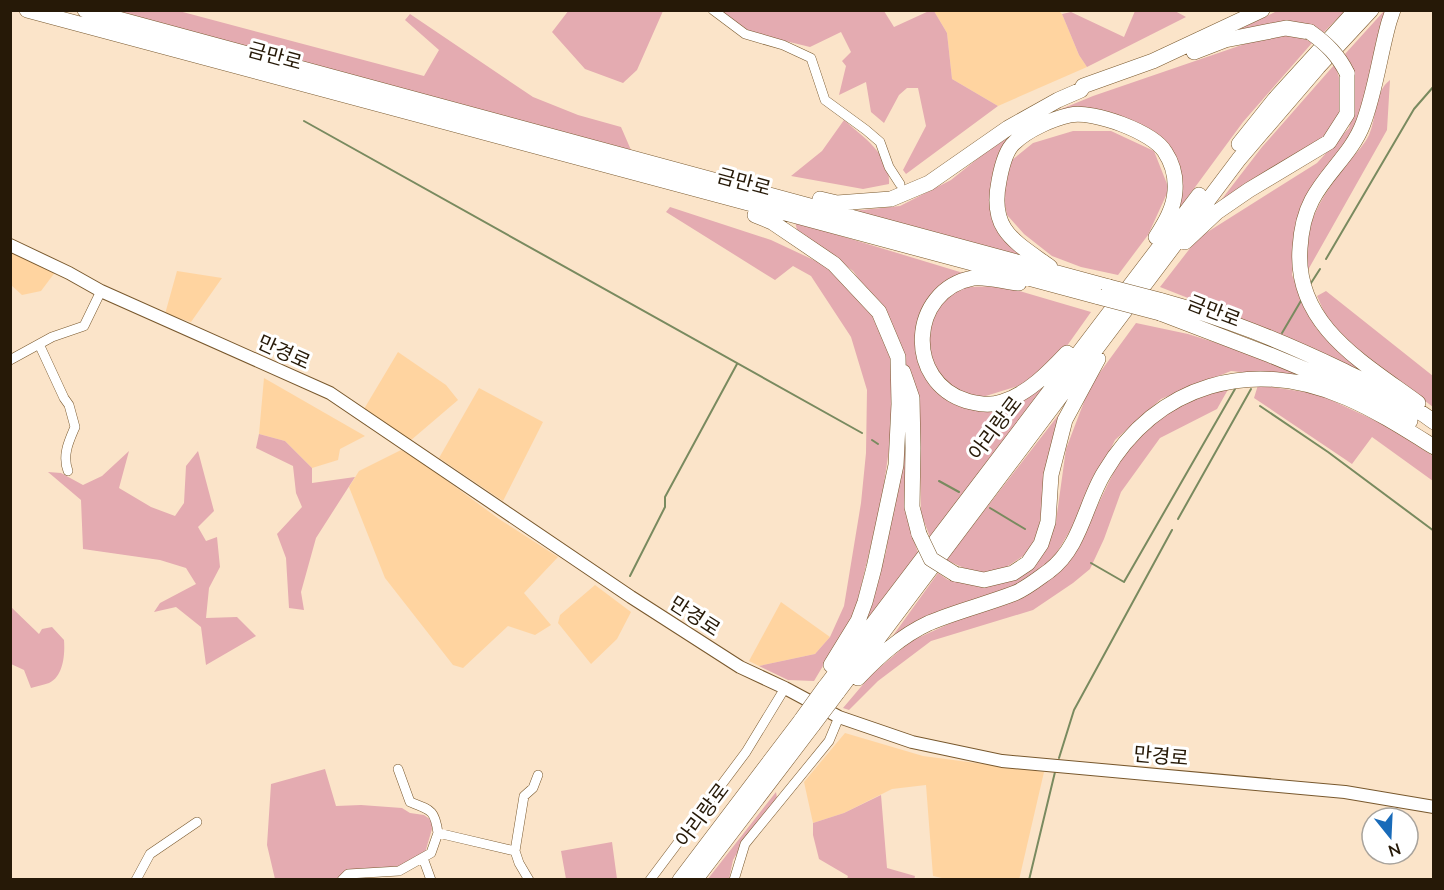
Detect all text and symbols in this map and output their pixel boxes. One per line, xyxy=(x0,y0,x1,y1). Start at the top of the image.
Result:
street label: 금만로 xyxy=(245,36,305,77)
street label: 금만로 xyxy=(714,162,774,203)
street label: 금만로 xyxy=(1183,289,1244,334)
street label: 만경로 xyxy=(253,329,315,376)
street label: 아리랑로 xyxy=(962,391,1028,466)
street label: 만경로 xyxy=(664,590,725,643)
street label: 만경로 xyxy=(1132,741,1190,772)
street label: 아리랑로 xyxy=(669,778,735,853)
north arrow xyxy=(1360,806,1420,866)
text: N xyxy=(1385,837,1403,862)

